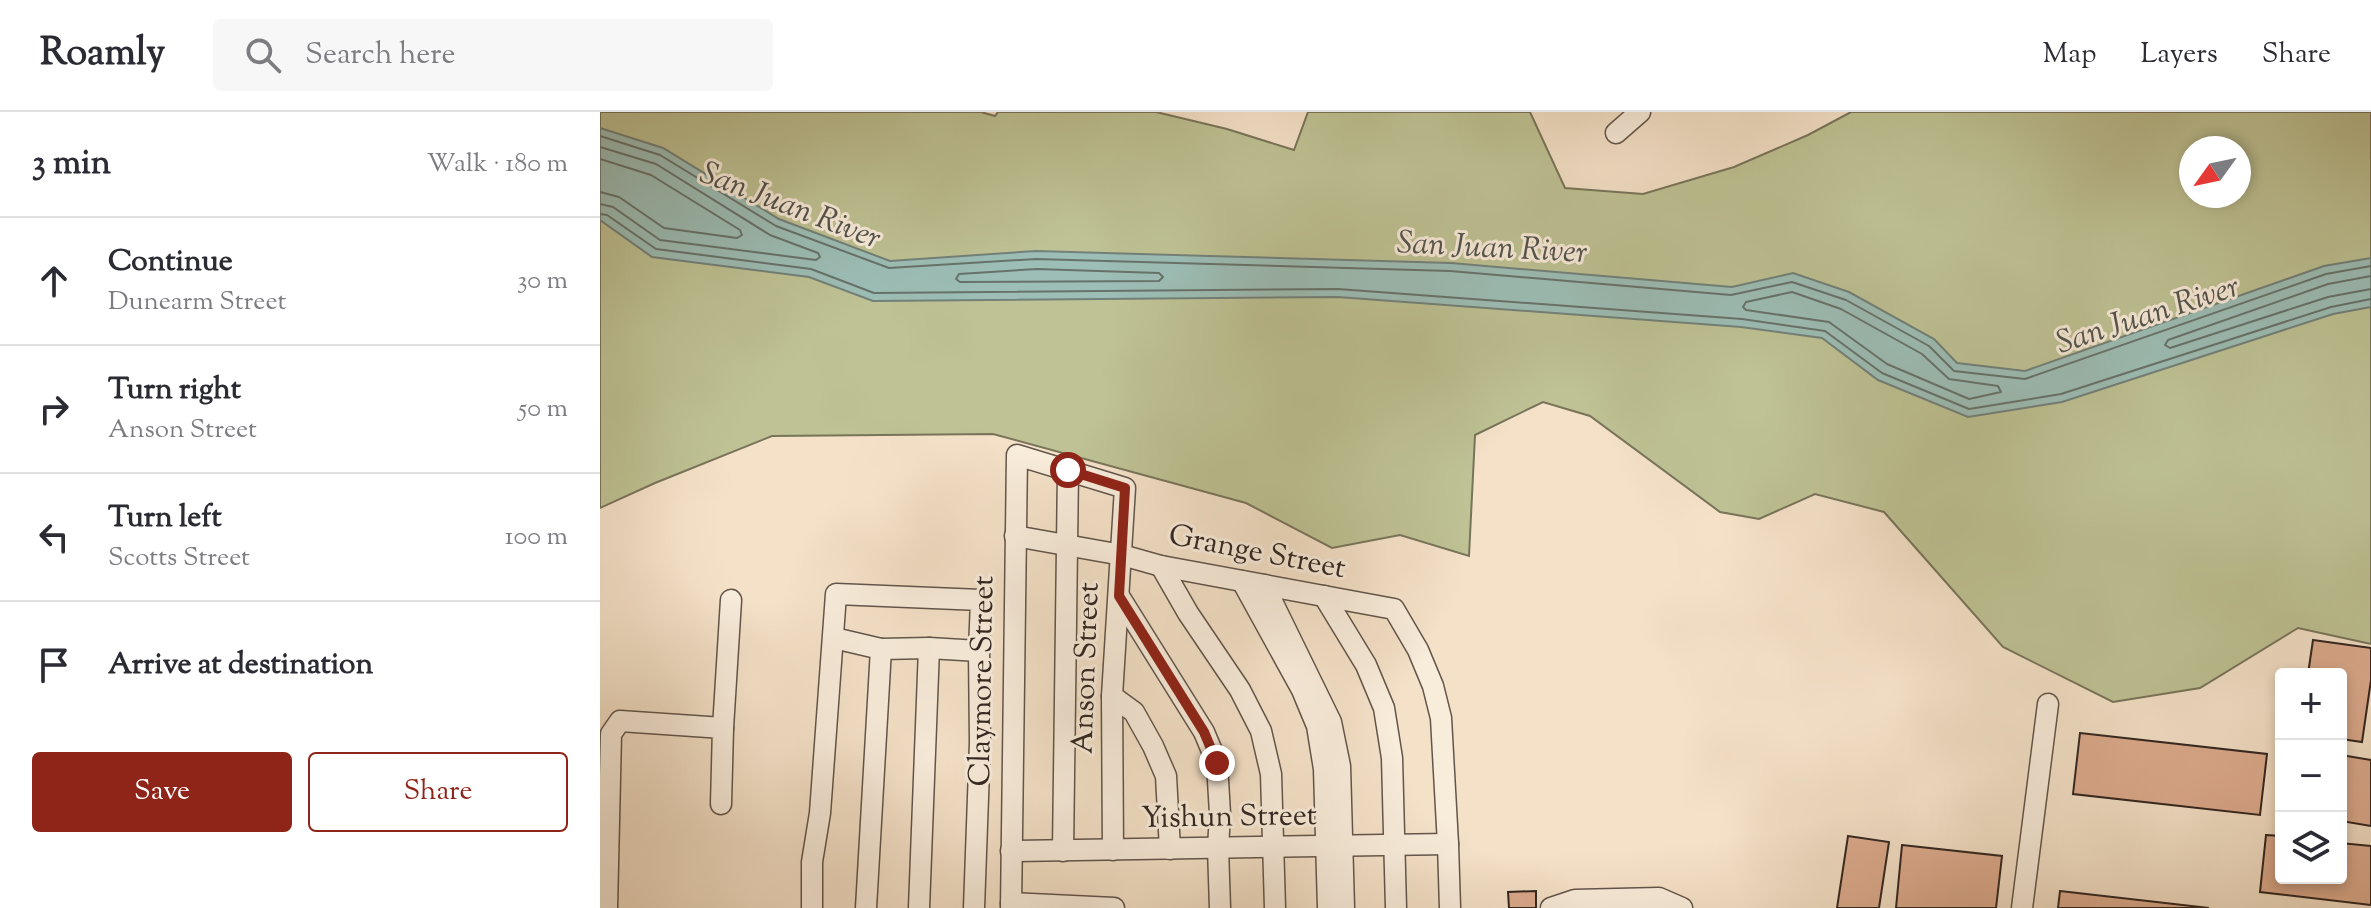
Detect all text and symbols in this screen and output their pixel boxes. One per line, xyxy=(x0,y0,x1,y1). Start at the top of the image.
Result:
search box xyxy=(213,19,773,91)
text: Roamly xyxy=(40,28,165,82)
icon: search xyxy=(241,33,285,77)
text: Search here xyxy=(305,34,456,77)
text: Map xyxy=(2043,35,2096,75)
text: Layers xyxy=(2140,35,2218,75)
text: Share xyxy=(2262,35,2331,75)
north arrow xyxy=(2179,136,2251,208)
text: 3 min xyxy=(32,140,111,189)
text: Walk · 180 m xyxy=(427,146,568,183)
water label: San Juan River xyxy=(693,151,887,263)
water label: San Juan River xyxy=(1396,221,1588,277)
text: Continue xyxy=(108,241,233,284)
icon: ahead xyxy=(32,259,76,303)
text: 30 m xyxy=(517,263,568,300)
water label: San Juan River xyxy=(2050,265,2246,367)
text: Dunearm Street xyxy=(108,284,286,321)
text: Turn right xyxy=(108,369,241,412)
icon: right xyxy=(32,387,76,431)
text: 50 m xyxy=(518,391,568,428)
text: Anson Street xyxy=(108,412,257,449)
route start xyxy=(1050,452,1086,488)
text: Turn left xyxy=(108,497,222,540)
icon: left xyxy=(32,515,76,559)
street label: Grange Street xyxy=(1165,515,1349,591)
text: 100 m xyxy=(505,519,568,556)
text: Scotts Street xyxy=(108,540,250,577)
street label: Claymore Street xyxy=(960,575,1006,787)
street label: Anson Street xyxy=(1063,581,1111,755)
icon: arrive xyxy=(32,643,76,687)
text: Arrive at destination xyxy=(108,644,373,687)
map controls xyxy=(2275,668,2347,884)
button: + xyxy=(2275,668,2347,740)
button: − xyxy=(2275,740,2347,812)
route end xyxy=(1199,745,1235,781)
button: Save xyxy=(32,752,292,832)
button: Share xyxy=(308,752,568,832)
street label: Yishun Street xyxy=(1141,795,1317,841)
button: layers xyxy=(2275,812,2347,884)

